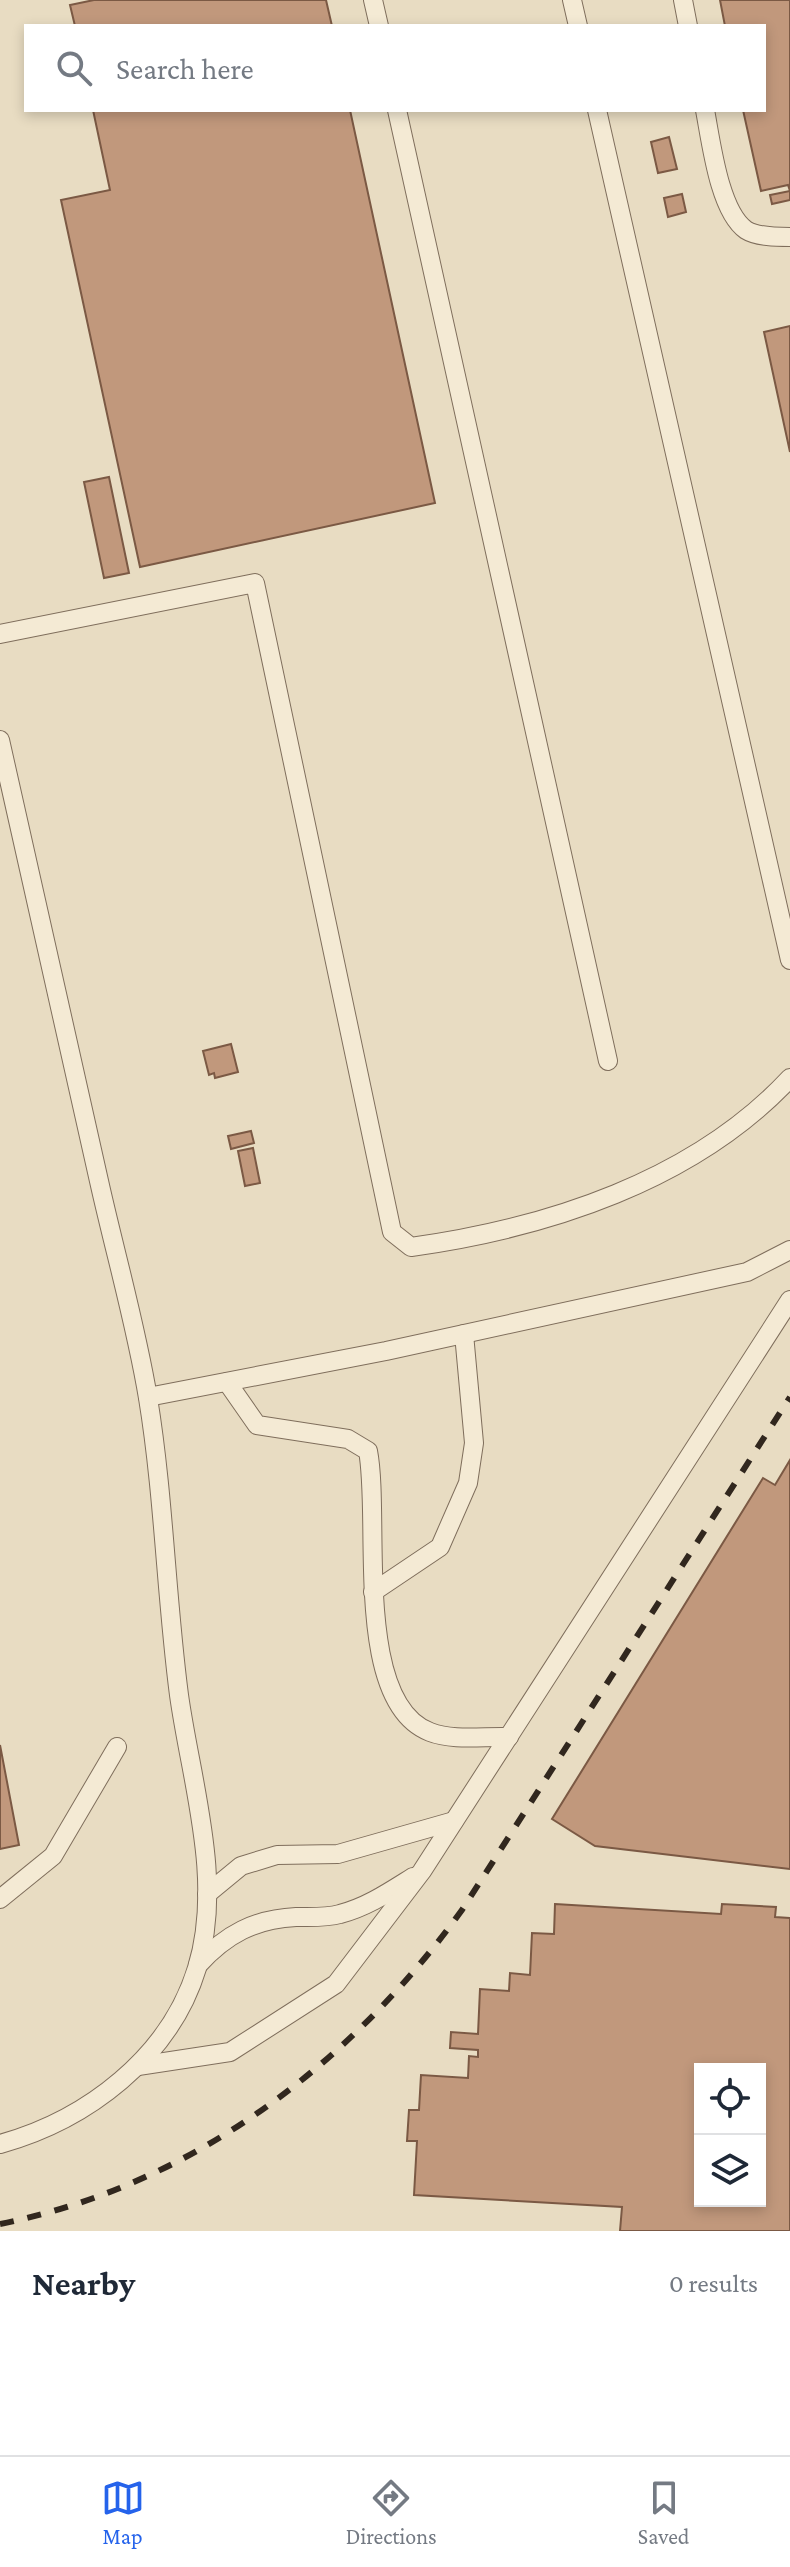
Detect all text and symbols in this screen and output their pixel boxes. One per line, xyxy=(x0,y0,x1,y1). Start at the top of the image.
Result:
search box xyxy=(24,24,766,112)
icon: search xyxy=(52,46,96,90)
text: Search here xyxy=(116,52,254,85)
map controls xyxy=(694,2063,766,2207)
button: locate xyxy=(694,2063,766,2135)
button: layers xyxy=(694,2135,766,2207)
text: Nearby xyxy=(32,2265,135,2302)
text: 0 results xyxy=(669,2269,758,2298)
tab: Map xyxy=(101,2476,145,2549)
tab: Directions xyxy=(346,2476,437,2549)
tab: Saved xyxy=(638,2476,689,2549)

